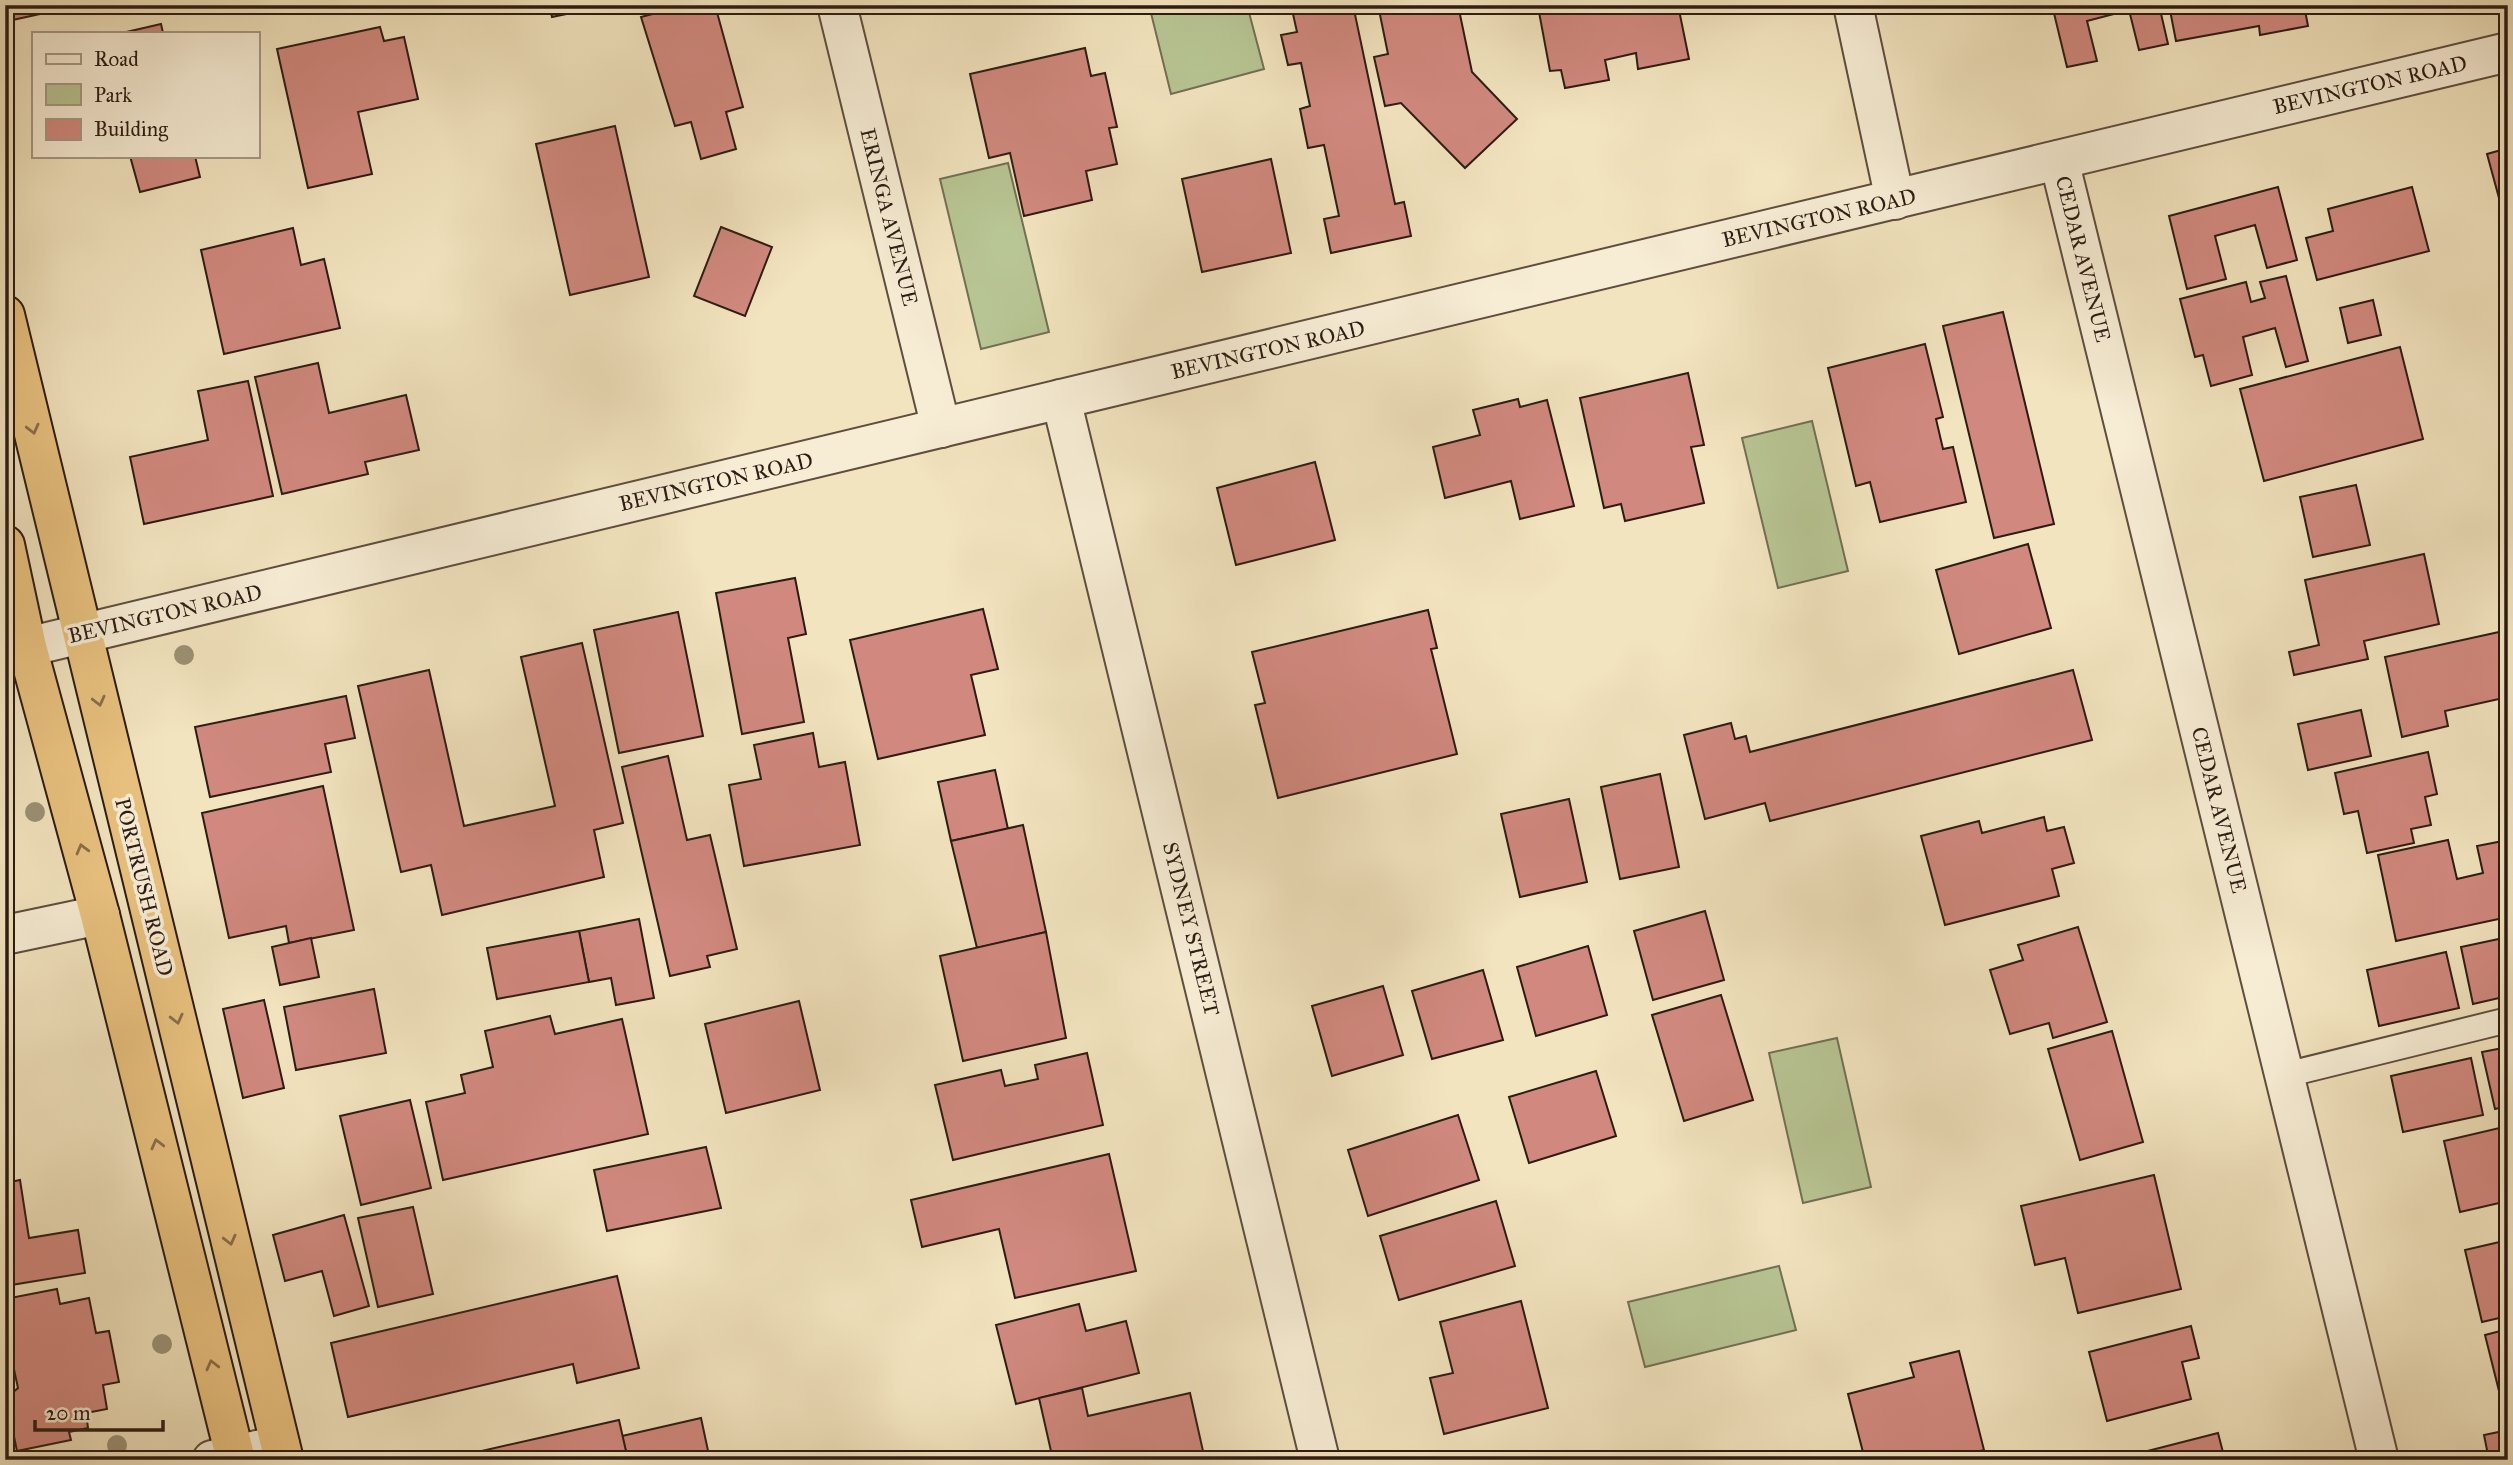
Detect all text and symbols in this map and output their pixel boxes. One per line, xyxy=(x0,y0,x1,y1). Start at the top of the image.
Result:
legend xyxy=(32,32,259,158)
text: Road xyxy=(94,46,139,72)
street label: BEVINGTON ROAD xyxy=(2270,50,2470,120)
text: Park xyxy=(94,82,132,108)
text: Building xyxy=(94,116,168,142)
street label: ERINGA AVENUE xyxy=(854,126,924,308)
street label: CEDAR AVENUE xyxy=(2050,173,2116,345)
street label: BEVINGTON ROAD xyxy=(1719,183,1919,253)
street label: BEVINGTON ROAD xyxy=(1168,315,1368,385)
one-way arrow xyxy=(25,422,39,434)
street label: BEVINGTON ROAD xyxy=(616,447,816,517)
street label: BEVINGTON ROAD xyxy=(65,579,265,649)
one-way arrow xyxy=(91,694,105,706)
street label: CEDAR AVENUE xyxy=(2186,724,2252,896)
street label: PORTRUSH ROAD xyxy=(109,795,179,979)
street label: SYDNEY STREET xyxy=(1157,839,1225,1019)
one-way arrow xyxy=(76,844,91,856)
one-way arrow xyxy=(168,1013,183,1025)
one-way arrow xyxy=(151,1138,165,1150)
one-way arrow xyxy=(222,1234,236,1246)
one-way arrow xyxy=(206,1359,220,1371)
scale bar xyxy=(35,1388,163,1432)
text: 20 m xyxy=(46,1400,91,1426)

